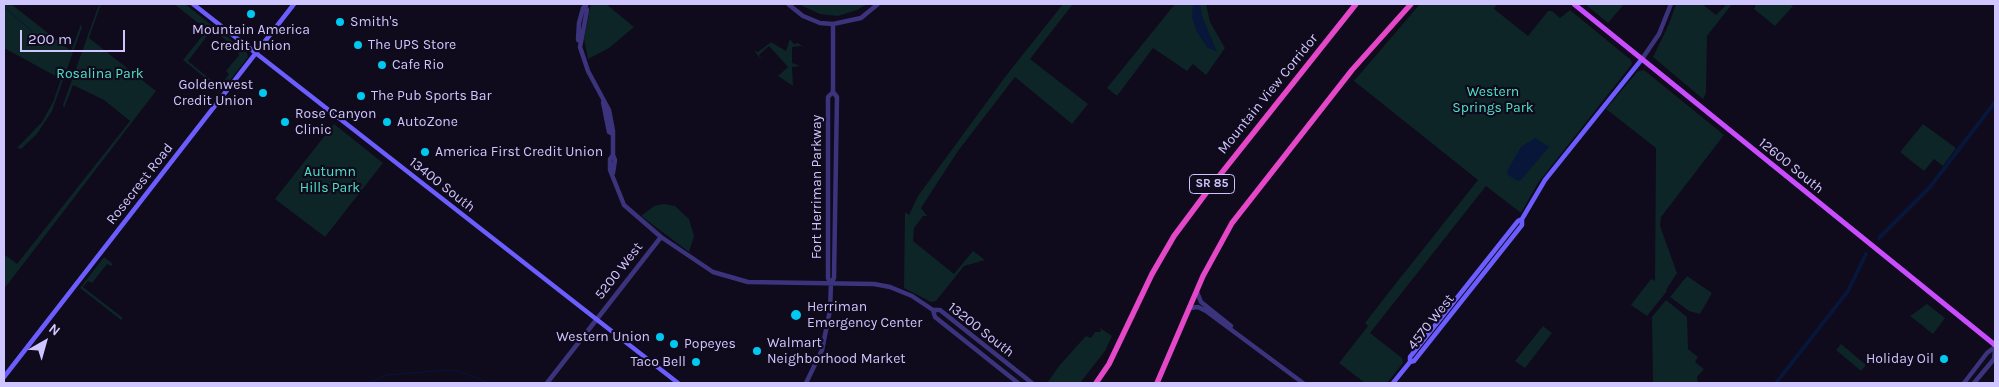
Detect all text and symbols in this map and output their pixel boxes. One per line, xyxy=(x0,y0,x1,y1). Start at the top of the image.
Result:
marker: Mountain America Credit Union xyxy=(245,8,257,20)
place label: Smith's xyxy=(350,14,399,30)
marker: Smith's xyxy=(334,16,346,28)
scale bar xyxy=(22,20,128,52)
place label: Mountain America Credit Union xyxy=(192,22,310,54)
text: 200 m xyxy=(28,30,72,48)
street label: Mountain View Corridor xyxy=(1214,31,1322,157)
place label: The UPS Store xyxy=(368,37,456,53)
marker: The UPS Store xyxy=(352,39,364,51)
place label: Cafe Rio xyxy=(392,57,444,73)
marker: Cafe Rio xyxy=(376,59,388,71)
park label: Rosalina Park xyxy=(56,66,144,82)
place label: Goldenwest Credit Union xyxy=(173,77,253,110)
park label: Western Springs Park xyxy=(1452,84,1534,116)
marker: Goldenwest Credit Union xyxy=(257,87,269,99)
place label: The Pub Sports Bar xyxy=(371,88,492,104)
marker: The Pub Sports Bar xyxy=(355,90,367,102)
place label: Rose Canyon Clinic xyxy=(295,106,376,138)
place label: AutoZone xyxy=(397,114,458,130)
street label: Fort Herriman Parkway xyxy=(809,115,825,259)
marker: Rose Canyon Clinic xyxy=(279,116,291,128)
marker: AutoZone xyxy=(381,116,393,128)
street label: 12600 South xyxy=(1755,135,1827,197)
street label: Rosecrest Road xyxy=(103,140,177,228)
place label: America First Credit Union xyxy=(435,144,603,160)
marker: America First Credit Union xyxy=(419,146,431,158)
street label: 13400 South xyxy=(406,154,478,216)
park label: Autumn Hills Park xyxy=(300,164,360,196)
road number: SR 85 xyxy=(1190,174,1234,193)
street label: 5200 West xyxy=(591,239,647,303)
street label: 4570 West xyxy=(1404,291,1458,353)
place label: Herriman Emergency Center xyxy=(807,299,922,332)
street label: 13200 South xyxy=(945,299,1017,361)
marker: Herriman Emergency Center xyxy=(789,308,803,322)
north arrow xyxy=(20,317,70,367)
text: N xyxy=(45,320,64,340)
place label: Western Union xyxy=(556,329,650,345)
marker: Western Union xyxy=(654,331,666,343)
place label: Walmart Neighborhood Market xyxy=(767,335,906,368)
place label: Popeyes xyxy=(684,336,736,352)
marker: Popeyes xyxy=(668,338,680,350)
marker: Walmart Neighborhood Market xyxy=(751,345,763,357)
place label: Holiday Oil xyxy=(1866,351,1934,367)
marker: Holiday Oil xyxy=(1938,353,1950,365)
place label: Taco Bell xyxy=(631,354,686,370)
marker: Taco Bell xyxy=(690,356,702,368)

